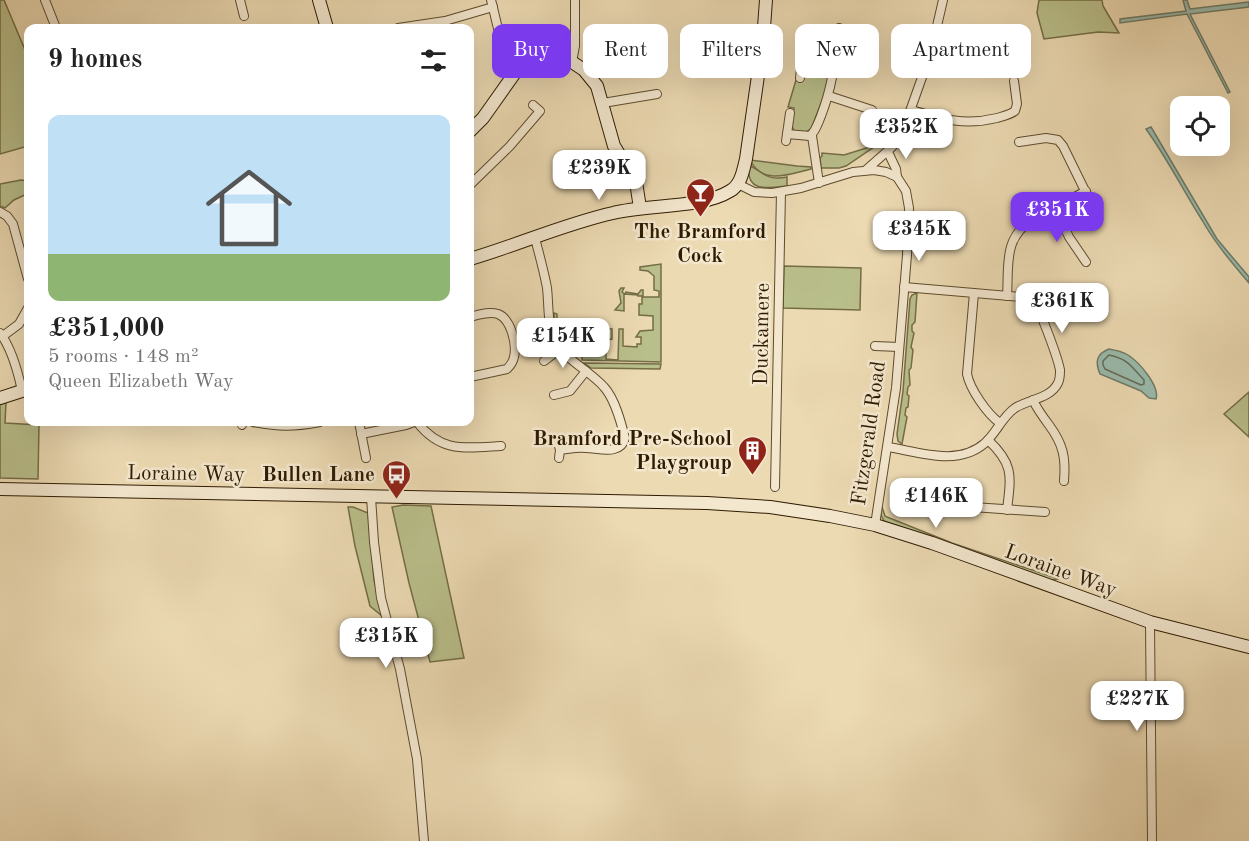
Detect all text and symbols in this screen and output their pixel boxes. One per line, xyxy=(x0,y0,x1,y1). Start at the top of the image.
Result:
chip: Buy xyxy=(492,24,571,78)
chip: Rent xyxy=(583,24,668,78)
chip: Filters xyxy=(680,24,783,78)
chip: New xyxy=(795,24,879,78)
chip: Apartment xyxy=(891,24,1031,78)
icon: filters xyxy=(417,44,450,77)
text: 9 homes xyxy=(48,47,142,73)
map controls xyxy=(1170,96,1230,156)
button: locate xyxy=(1170,96,1230,156)
pin: £352K xyxy=(864,109,948,160)
text: £352K xyxy=(874,118,938,138)
pin: £239K xyxy=(557,150,641,201)
icon: home xyxy=(195,154,303,262)
text: £239K xyxy=(567,159,631,179)
bar icon: The Bramford Cock xyxy=(684,176,716,218)
pin: £351K xyxy=(1015,192,1099,243)
text: £351K xyxy=(1025,201,1089,221)
pin: £345K xyxy=(877,211,961,262)
text: £345K xyxy=(887,220,951,240)
place label: The Bramford Cock xyxy=(634,222,766,267)
street label: Duckamere xyxy=(751,283,774,386)
pin: £361K xyxy=(1020,283,1104,334)
text: £361K xyxy=(1030,292,1094,312)
text: £351,000 xyxy=(48,316,164,342)
pin: £154K xyxy=(521,318,605,369)
text: £154K xyxy=(531,327,595,347)
text: 5 rooms · 148 m² xyxy=(48,347,198,367)
street label: Fitzgerald Road xyxy=(849,360,890,507)
text: Queen Elizabeth Way xyxy=(48,372,234,392)
place label: Bramford Pre-School Playgroup xyxy=(533,429,732,474)
building icon: Bramford Pre-School Playgroup xyxy=(737,434,769,476)
bus stop icon: Bullen Lane xyxy=(380,458,412,500)
street label: Loraine Way xyxy=(127,463,245,486)
place label: Bullen Lane xyxy=(262,465,375,486)
pin: £146K xyxy=(894,478,978,529)
text: £146K xyxy=(904,487,968,507)
street label: Loraine Way xyxy=(1001,541,1119,601)
pin: £315K xyxy=(344,618,428,669)
text: £315K xyxy=(354,627,418,647)
pin: £227K xyxy=(1095,681,1179,732)
text: £227K xyxy=(1105,690,1169,710)

